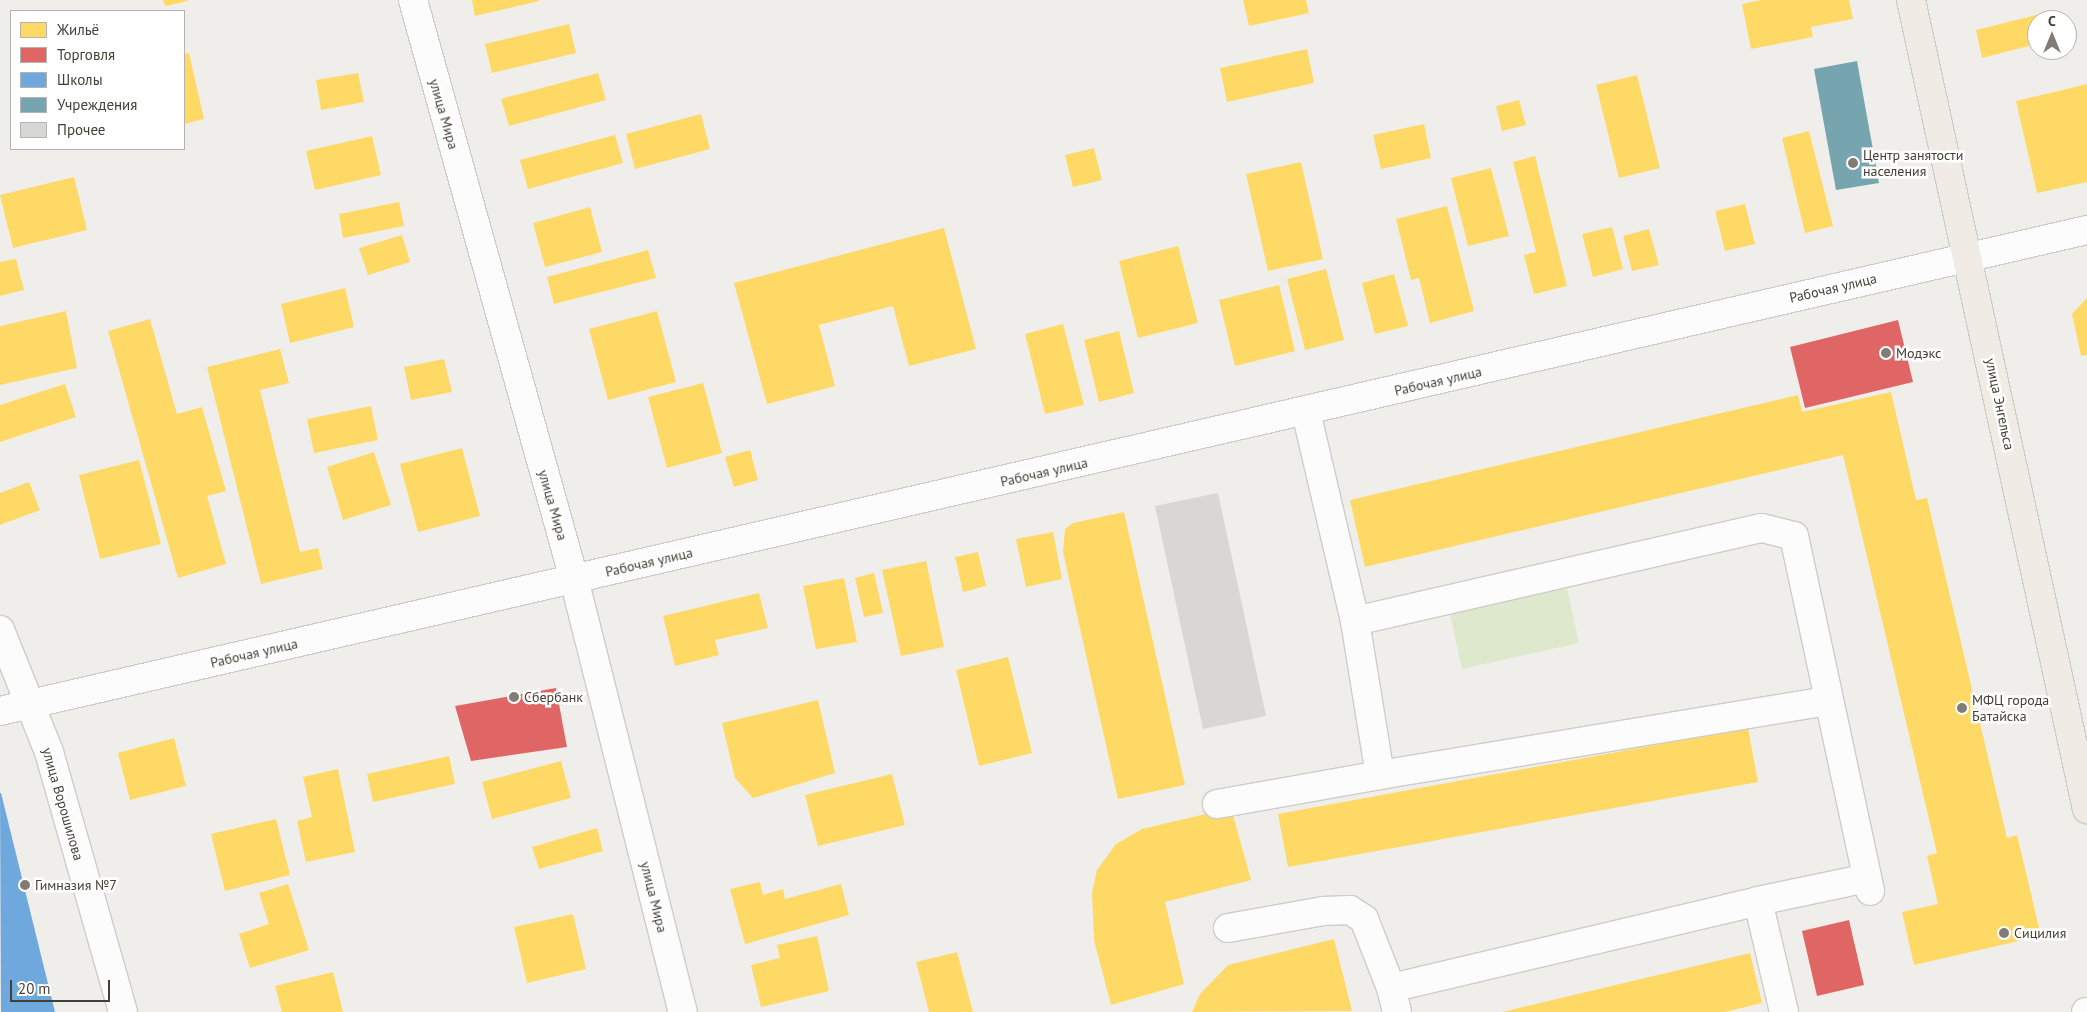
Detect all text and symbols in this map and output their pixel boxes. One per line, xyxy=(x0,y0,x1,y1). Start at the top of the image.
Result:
legend xyxy=(10,10,185,150)
north arrow xyxy=(2027,10,2077,60)
text: С xyxy=(2048,12,2056,30)
text: Жильё xyxy=(57,20,99,39)
text: Торговля xyxy=(57,45,115,64)
text: Школы xyxy=(57,70,103,89)
street label: улица Мира xyxy=(426,77,462,151)
text: Учреждения xyxy=(57,95,137,114)
text: Прочее xyxy=(57,120,105,139)
place label: Центр занятости населения xyxy=(1863,147,1963,180)
marker: Центр занятости населения xyxy=(1847,157,1859,169)
street label: Рабочая улица xyxy=(1788,270,1878,306)
place label: Модэкс xyxy=(1896,345,1941,361)
marker: Модэкс xyxy=(1880,347,1892,359)
street label: улица Энгельса xyxy=(1982,357,2018,451)
street label: Рабочая улица xyxy=(1393,363,1483,399)
street label: Рабочая улица xyxy=(999,454,1089,490)
street label: улица Мира xyxy=(535,468,571,542)
street label: Рабочая улица xyxy=(604,544,694,580)
street label: Рабочая улица xyxy=(209,635,299,671)
place label: Сбербанк xyxy=(524,689,583,705)
marker: Сбербанк xyxy=(508,691,520,703)
place label: МФЦ города Батайска xyxy=(1972,692,2049,724)
marker: МФЦ города Батайска xyxy=(1956,702,1968,714)
street label: улица Ворошилова xyxy=(39,746,87,862)
street label: улица Мира xyxy=(637,860,671,934)
place label: Гимназия №7 xyxy=(35,877,117,893)
marker: Гимназия №7 xyxy=(19,879,31,891)
place label: Сицилия xyxy=(2014,925,2066,941)
marker: Сицилия xyxy=(1998,927,2010,939)
scale bar xyxy=(12,970,112,1002)
text: 20 m xyxy=(18,979,51,998)

